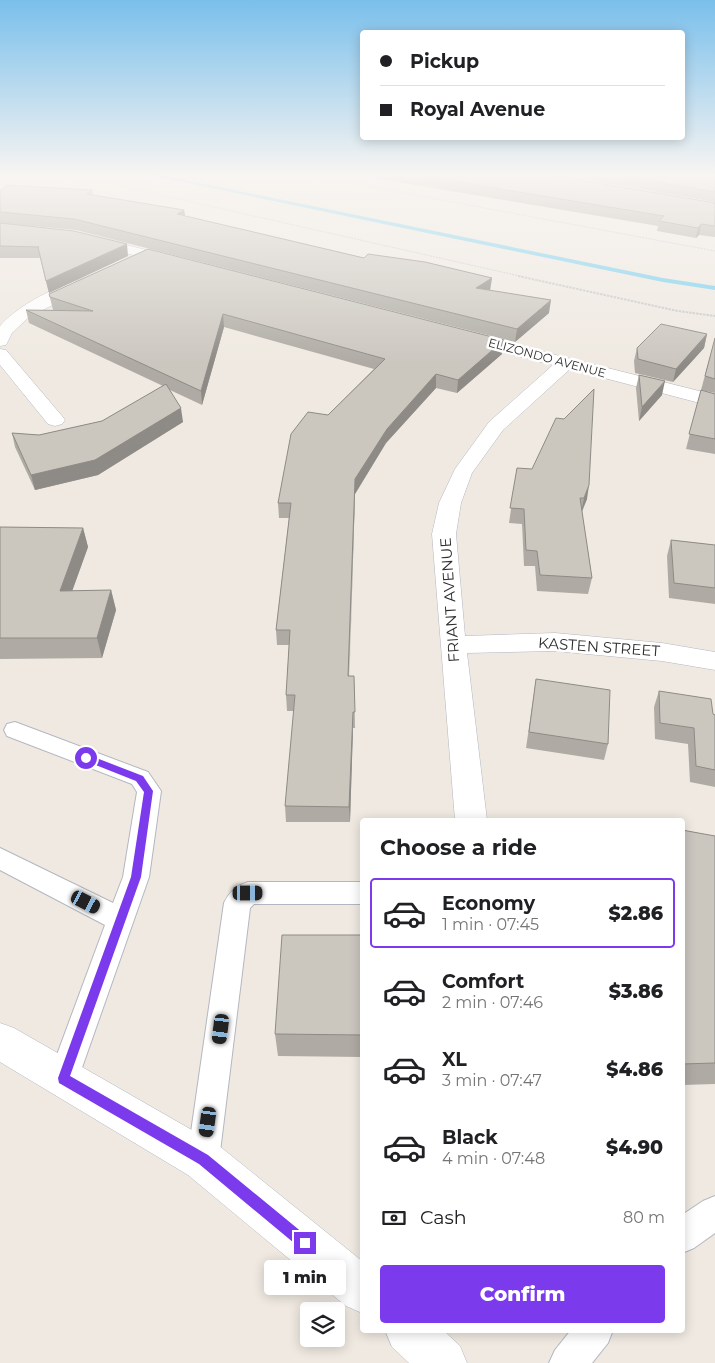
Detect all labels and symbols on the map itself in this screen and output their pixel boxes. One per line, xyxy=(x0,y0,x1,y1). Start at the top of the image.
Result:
street label: ELIZONDO AVENUE xyxy=(487,335,608,380)
street label: FRIANT AVENUE xyxy=(436,537,463,663)
street label: KASTEN STREET xyxy=(537,633,661,660)
route start xyxy=(75,747,97,769)
car xyxy=(233,886,263,901)
car xyxy=(69,889,102,915)
car xyxy=(211,1013,230,1045)
car xyxy=(198,1106,217,1138)
route end xyxy=(294,1232,316,1254)
callout: 1 min xyxy=(264,1260,346,1296)

